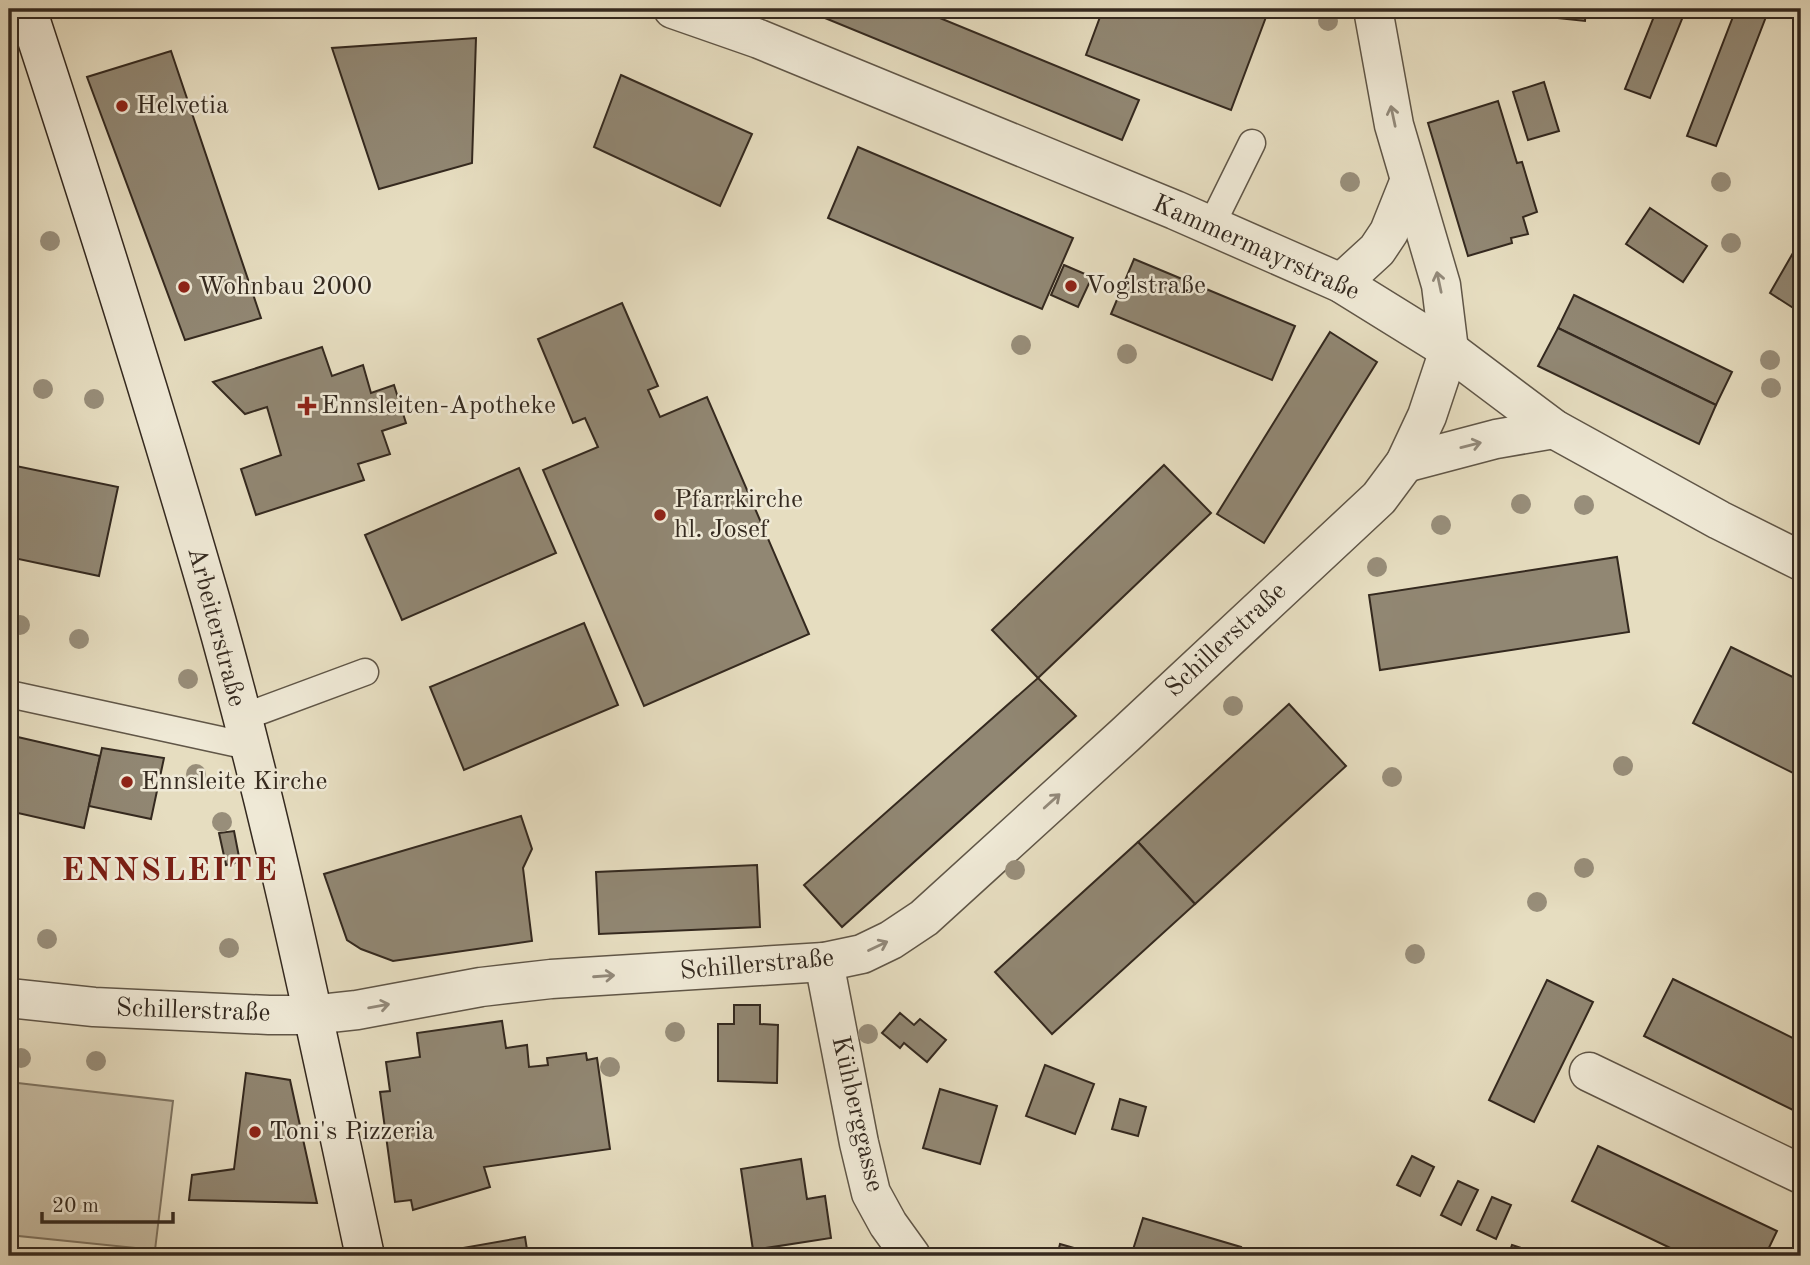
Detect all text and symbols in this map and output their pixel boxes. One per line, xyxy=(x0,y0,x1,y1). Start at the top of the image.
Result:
place label: Helvetia xyxy=(136,93,229,119)
marker: Helvetia xyxy=(114,98,130,114)
one-way arrow xyxy=(1385,105,1399,128)
street label: Kammermayrstraße xyxy=(1149,191,1363,305)
one-way arrow xyxy=(1432,271,1446,294)
place label: Voglstraße xyxy=(1085,273,1206,299)
place label: Wohnbau 2000 xyxy=(198,274,372,300)
marker: Voglstraße xyxy=(1063,278,1079,294)
marker: Wohnbau 2000 xyxy=(176,279,192,295)
place label: Ennsleiten-Apotheke xyxy=(321,393,556,419)
marker: Ennsleiten-Apotheke xyxy=(299,398,315,414)
one-way arrow xyxy=(1459,438,1482,451)
place label: Pfarrkirche hl. Josef xyxy=(674,487,803,543)
marker: Pfarrkirche hl. Josef xyxy=(652,507,668,523)
street label: Arbeiterstraße xyxy=(182,544,250,710)
street label: Schillerstraße xyxy=(1161,578,1291,702)
place label: Ennsleite Kirche xyxy=(141,769,327,795)
marker: Ennsleite Kirche xyxy=(119,774,135,790)
one-way arrow xyxy=(1043,793,1060,810)
district label: ENNSLEITE xyxy=(61,855,279,888)
one-way arrow xyxy=(866,939,888,952)
street label: Schillerstraße xyxy=(679,945,835,985)
one-way arrow xyxy=(592,969,615,982)
street label: Schillerstraße xyxy=(115,995,271,1027)
one-way arrow xyxy=(367,999,390,1012)
street label: Kühberggasse xyxy=(826,1034,888,1194)
place label: Toni's Pizzeria xyxy=(269,1119,435,1145)
marker: Toni's Pizzeria xyxy=(247,1124,263,1140)
scale bar xyxy=(42,1181,173,1225)
text: 20 m xyxy=(52,1196,99,1217)

